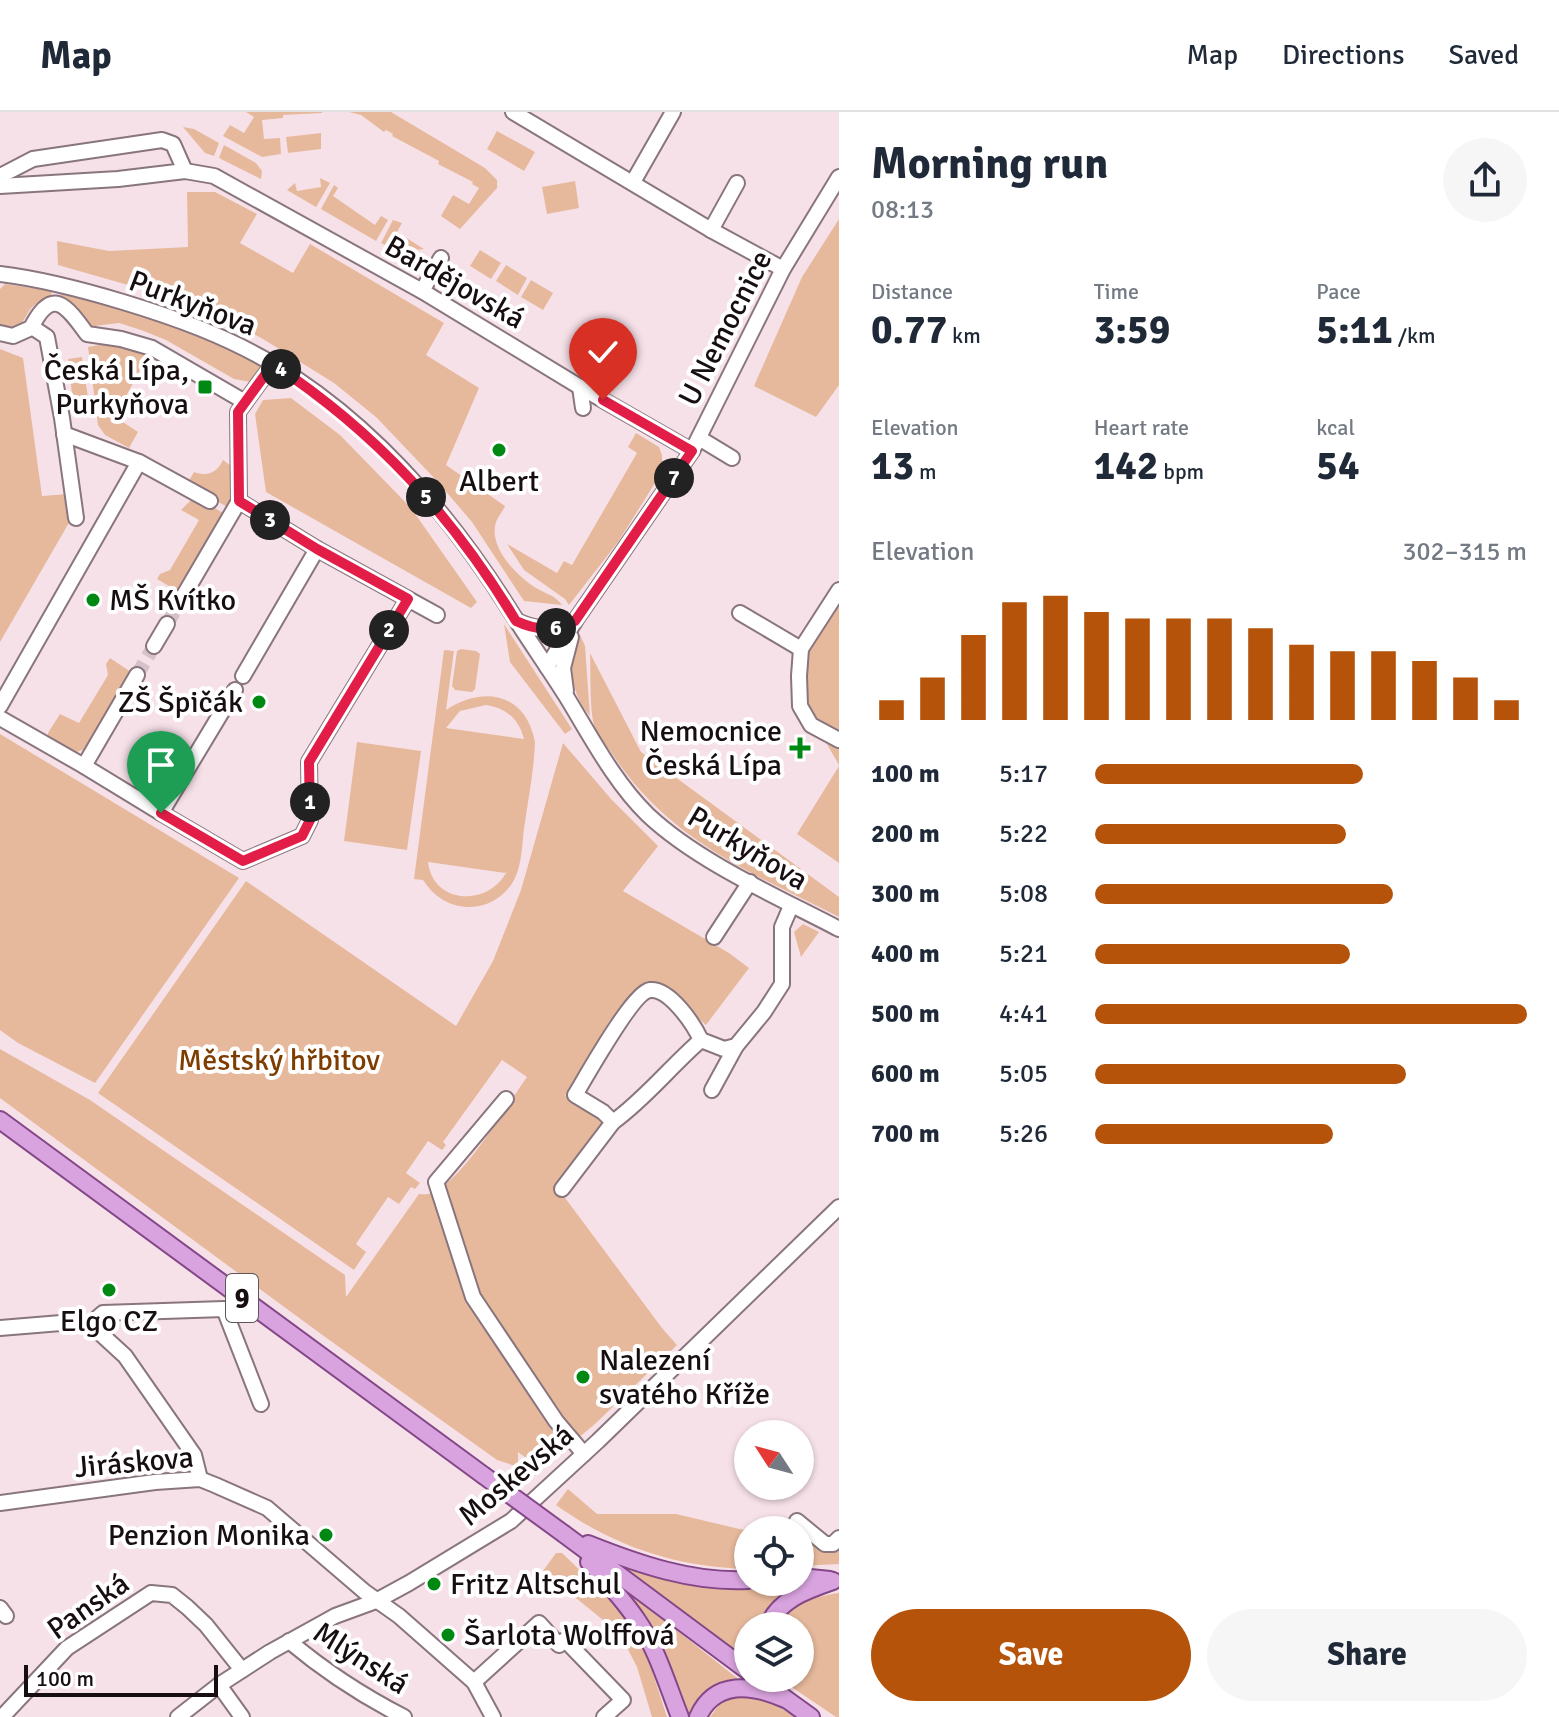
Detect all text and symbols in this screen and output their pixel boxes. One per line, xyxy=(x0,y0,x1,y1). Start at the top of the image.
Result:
text: Map xyxy=(40,32,112,79)
text: Map xyxy=(1186,38,1238,72)
text: Directions xyxy=(1282,38,1404,72)
text: Saved xyxy=(1448,38,1519,72)
text: Morning run xyxy=(871,137,1108,191)
button: share xyxy=(1443,138,1527,222)
text: 08:13 xyxy=(871,194,934,226)
street label: Bardějovská xyxy=(378,227,531,337)
street label: U Nemocnice xyxy=(671,244,780,412)
street label: Purkyňova xyxy=(124,262,262,345)
text: Distance xyxy=(871,278,953,305)
text: Time xyxy=(1094,278,1139,305)
text: Pace xyxy=(1316,278,1361,305)
text: 0.77 xyxy=(871,305,947,355)
text: 3:59 xyxy=(1094,305,1170,355)
text: 5:11 xyxy=(1316,305,1393,355)
pin xyxy=(569,318,637,400)
text: km xyxy=(947,322,981,349)
text: /km xyxy=(1393,322,1436,349)
icon: check xyxy=(581,330,625,374)
pin: 4 xyxy=(261,349,301,389)
place label: Česká Lípa, Purkyňova xyxy=(44,352,189,423)
text: 4 xyxy=(275,355,287,382)
marker: Česká Lípa, Purkyňova xyxy=(196,378,214,396)
text: Elevation xyxy=(871,414,959,441)
text: Heart rate xyxy=(1094,414,1189,441)
text: kcal xyxy=(1316,414,1355,441)
marker: Albert xyxy=(490,441,508,459)
text: 13 xyxy=(871,441,914,491)
text: 142 xyxy=(1094,441,1158,491)
text: 54 xyxy=(1316,441,1360,491)
pin: 7 xyxy=(654,458,694,498)
text: m xyxy=(914,458,937,485)
text: bpm xyxy=(1158,458,1204,485)
place label: Albert xyxy=(459,463,539,500)
text: 7 xyxy=(668,464,680,491)
pin: 5 xyxy=(406,477,446,517)
text: 5 xyxy=(420,483,432,510)
pin: 3 xyxy=(250,500,290,540)
text: 3 xyxy=(264,506,276,533)
text: Elevation xyxy=(871,536,975,568)
text: 302–315 m xyxy=(1403,536,1527,568)
place label: MŠ Kvítko xyxy=(109,582,236,619)
marker: MŠ Kvítko xyxy=(84,591,102,609)
pin: 6 xyxy=(536,608,576,648)
pin: 2 xyxy=(369,610,409,650)
text: 6 xyxy=(550,614,562,641)
text: 2 xyxy=(383,616,395,643)
place label: ZŠ Špičák xyxy=(118,684,243,721)
marker: ZŠ Špičák xyxy=(250,693,268,711)
place label: Nemocnice Česká Lípa xyxy=(639,713,782,784)
pin xyxy=(127,731,195,813)
marker: Nemocnice Česká Lípa xyxy=(789,737,811,759)
icon: arrive xyxy=(139,743,183,787)
text: 100 m xyxy=(871,758,940,790)
text: 5:17 xyxy=(999,758,1048,790)
pin: 1 xyxy=(290,782,330,822)
text: 1 xyxy=(304,788,316,815)
street label: Purkyňova xyxy=(681,798,815,899)
text: 200 m xyxy=(871,818,940,850)
text: 5:22 xyxy=(999,818,1048,850)
text: 300 m xyxy=(871,878,940,910)
text: 5:08 xyxy=(999,878,1048,910)
text: 400 m xyxy=(871,938,940,970)
text: 5:21 xyxy=(999,938,1048,970)
text: 500 m xyxy=(871,998,940,1030)
text: 4:41 xyxy=(999,998,1048,1030)
park label: Městský hřbitov xyxy=(178,1042,380,1079)
text: 600 m xyxy=(871,1058,940,1090)
text: 5:05 xyxy=(999,1058,1048,1090)
text: 700 m xyxy=(871,1118,940,1150)
text: 5:26 xyxy=(999,1118,1048,1150)
road number: 9 xyxy=(226,1274,258,1322)
marker: Elgo CZ xyxy=(100,1281,118,1299)
place label: Elgo CZ xyxy=(60,1303,158,1340)
place label: Nalezení svatého Kříže xyxy=(599,1342,770,1413)
marker: Nalezení svatého Kříže xyxy=(574,1368,592,1386)
street label: Moskevská xyxy=(451,1417,581,1534)
north arrow xyxy=(734,1420,814,1500)
map controls xyxy=(734,1420,814,1692)
street label: Jiráskova xyxy=(73,1439,195,1486)
button: locate xyxy=(734,1516,814,1596)
place label: Penzion Monika xyxy=(108,1517,310,1554)
marker: Penzion Monika xyxy=(317,1526,335,1544)
street label: Panská xyxy=(40,1565,136,1648)
place label: Fritz Altschul xyxy=(450,1566,621,1603)
marker: Fritz Altschul xyxy=(425,1575,443,1593)
button: Save xyxy=(871,1609,1191,1701)
button: Share xyxy=(1207,1609,1527,1701)
button: layers xyxy=(734,1612,814,1692)
street label: Mlýnská xyxy=(306,1614,415,1703)
place label: Šarlota Wolffová xyxy=(464,1617,675,1654)
marker: Šarlota Wolffová xyxy=(439,1626,457,1644)
scale bar xyxy=(24,1661,218,1697)
text: 100 m xyxy=(36,1665,94,1692)

